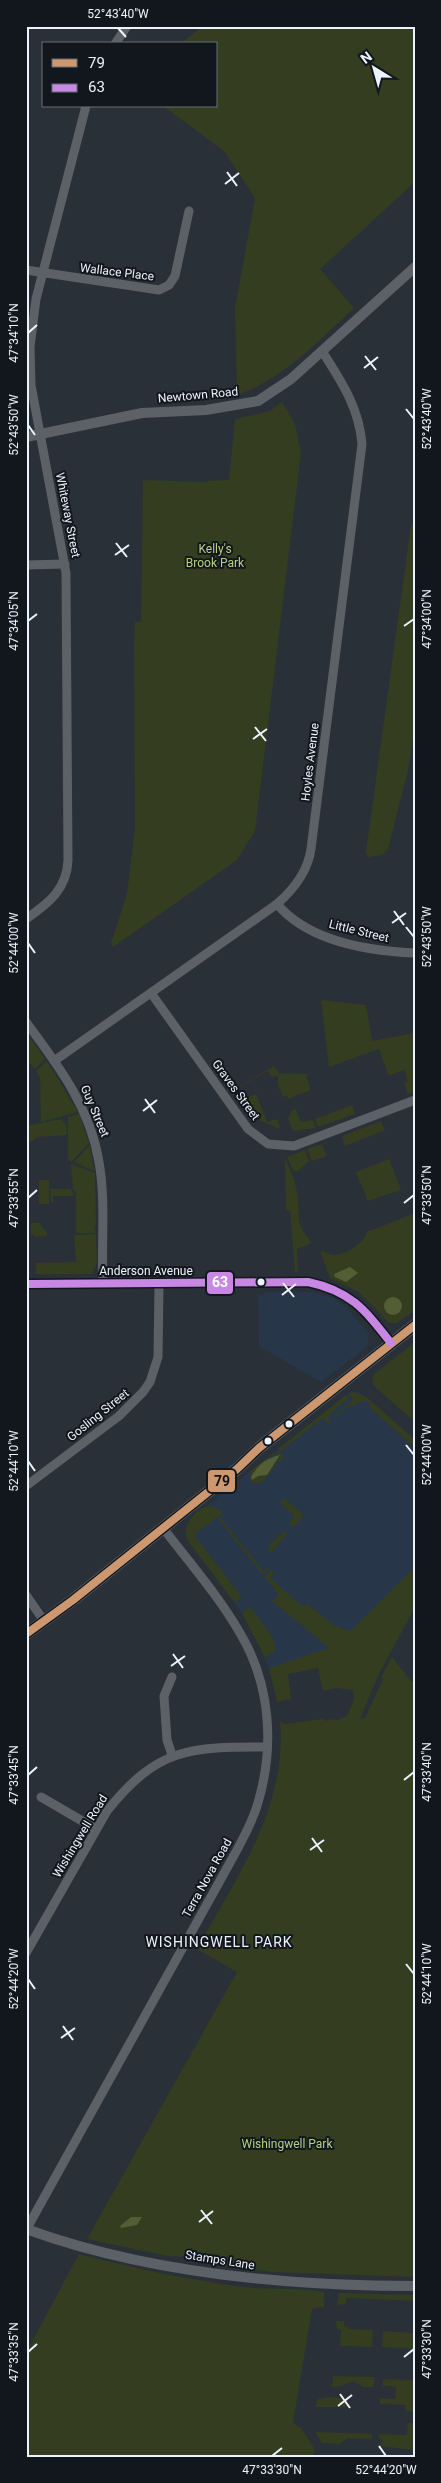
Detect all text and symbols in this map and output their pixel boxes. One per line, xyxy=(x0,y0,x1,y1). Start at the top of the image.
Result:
text: 52°43'40"W xyxy=(87,7,149,21)
legend xyxy=(42,42,218,108)
north arrow xyxy=(348,42,398,92)
text: N xyxy=(357,48,375,67)
text: 79 xyxy=(88,54,105,72)
text: 63 xyxy=(88,78,105,96)
street label: Wallace Place xyxy=(79,261,155,283)
text: 47°34'10"N xyxy=(7,303,21,363)
street label: Newtown Road xyxy=(157,385,239,405)
text: 52°43'40"W xyxy=(420,388,434,450)
text: 52°43'50"W xyxy=(7,394,21,456)
street label: Whiteway Street xyxy=(53,471,83,559)
park label: Kelly's Brook Park xyxy=(186,542,245,570)
text: 47°34'00"N xyxy=(420,589,434,649)
text: 47°34'05"N xyxy=(7,591,21,651)
street label: Hoyles Avenue xyxy=(298,722,322,802)
text: 52°43'50"W xyxy=(420,906,434,968)
text: 52°44'00"W xyxy=(7,912,21,974)
street label: Little Street xyxy=(328,917,390,945)
street label: Graves Street xyxy=(209,1057,263,1123)
street label: Guy Street xyxy=(78,1083,112,1139)
text: 47°33'50"N xyxy=(420,1165,434,1225)
text: 47°33'55"N xyxy=(7,1168,21,1228)
street label: Anderson Avenue xyxy=(99,1264,193,1278)
line badge: 63 xyxy=(206,1271,234,1295)
text: 63 xyxy=(212,1274,228,1290)
unlabelled marker xyxy=(256,1277,266,1287)
street label: Gosling Street xyxy=(64,1386,132,1444)
unlabelled marker xyxy=(284,1419,294,1429)
text: 52°44'00"W xyxy=(420,1424,434,1486)
text: 52°44'10"W xyxy=(7,1430,21,1492)
unlabelled marker xyxy=(263,1436,273,1446)
line badge: 79 xyxy=(207,1469,236,1493)
text: 79 xyxy=(214,1473,230,1489)
text: 47°33'40"N xyxy=(420,1742,434,1802)
text: 47°33'45"N xyxy=(7,1745,21,1805)
street label: Wishingwell Road xyxy=(50,1792,110,1880)
street label: Terra Nova Road xyxy=(179,1836,235,1920)
district label: WISHINGWELL PARK xyxy=(145,1934,293,1950)
text: 52°44'10"W xyxy=(420,1943,434,2005)
text: 52°44'20"W xyxy=(7,1948,21,2010)
park label: Wishingwell Park xyxy=(241,2137,333,2151)
street label: Stamps Lane xyxy=(184,2248,256,2272)
text: 47°33'30"N xyxy=(420,2319,434,2379)
text: 47°33'35"N xyxy=(7,2322,21,2382)
text: 47°33'30"N xyxy=(242,2463,302,2477)
text: 52°44'20"W xyxy=(355,2463,417,2477)

